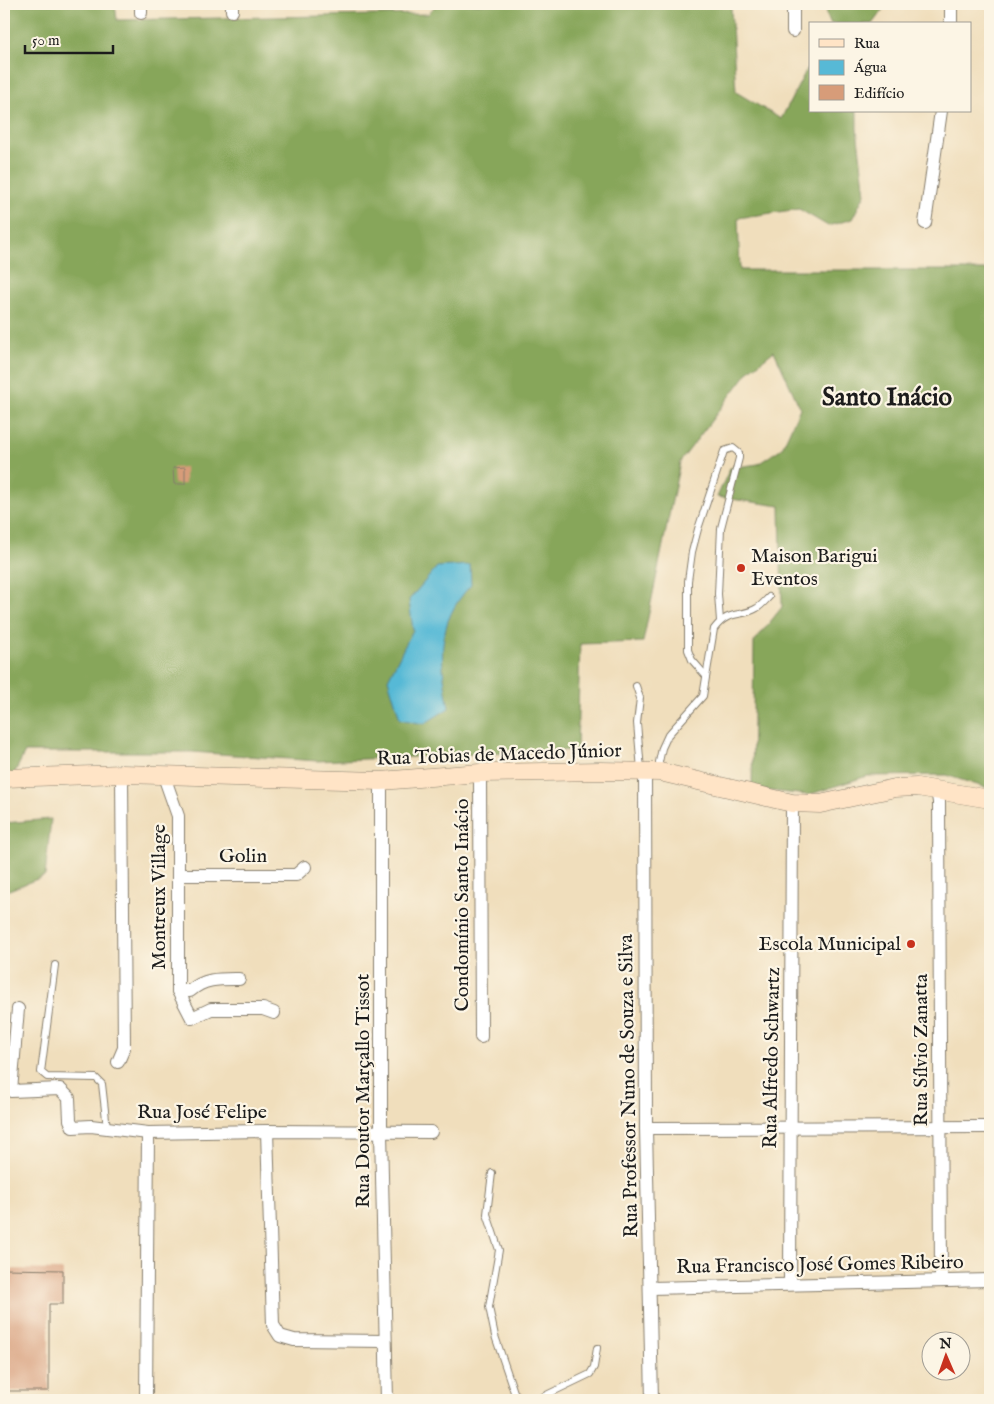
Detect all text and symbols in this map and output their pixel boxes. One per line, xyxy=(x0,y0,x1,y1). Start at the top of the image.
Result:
scale bar xyxy=(25,22,112,54)
legend xyxy=(809,22,972,112)
text: 50 m xyxy=(32,31,60,50)
text: Rua xyxy=(854,34,880,53)
text: Água xyxy=(853,58,887,77)
text: Edifício xyxy=(854,84,904,103)
district label: Santo Inácio xyxy=(822,382,952,414)
place label: Maison Barigui Eventos xyxy=(751,544,878,592)
marker: Maison Barigui Eventos xyxy=(735,562,747,574)
street label: Rua Tobias de Macedo Júnior xyxy=(376,738,623,772)
street label: Condomínio Santo Inácio xyxy=(450,798,475,1011)
street label: Montreux Village xyxy=(147,824,172,970)
street label: Golin xyxy=(219,844,267,869)
place label: Escola Municipal xyxy=(759,932,902,957)
street label: Rua Professor Nuno de Souza e Silva xyxy=(614,934,644,1238)
marker: Escola Municipal xyxy=(905,938,917,950)
street label: Rua Alfredo Schwartz xyxy=(758,967,786,1149)
street label: Rua Sílvio Zanatta xyxy=(909,973,934,1126)
street label: Rua Doutor Marçallo Tissot xyxy=(351,974,376,1208)
street label: Rua José Felipe xyxy=(137,1100,267,1125)
street label: Rua Francisco José Gomes Ribeiro xyxy=(676,1250,964,1280)
north arrow xyxy=(922,1332,972,1382)
text: N xyxy=(938,1335,952,1353)

